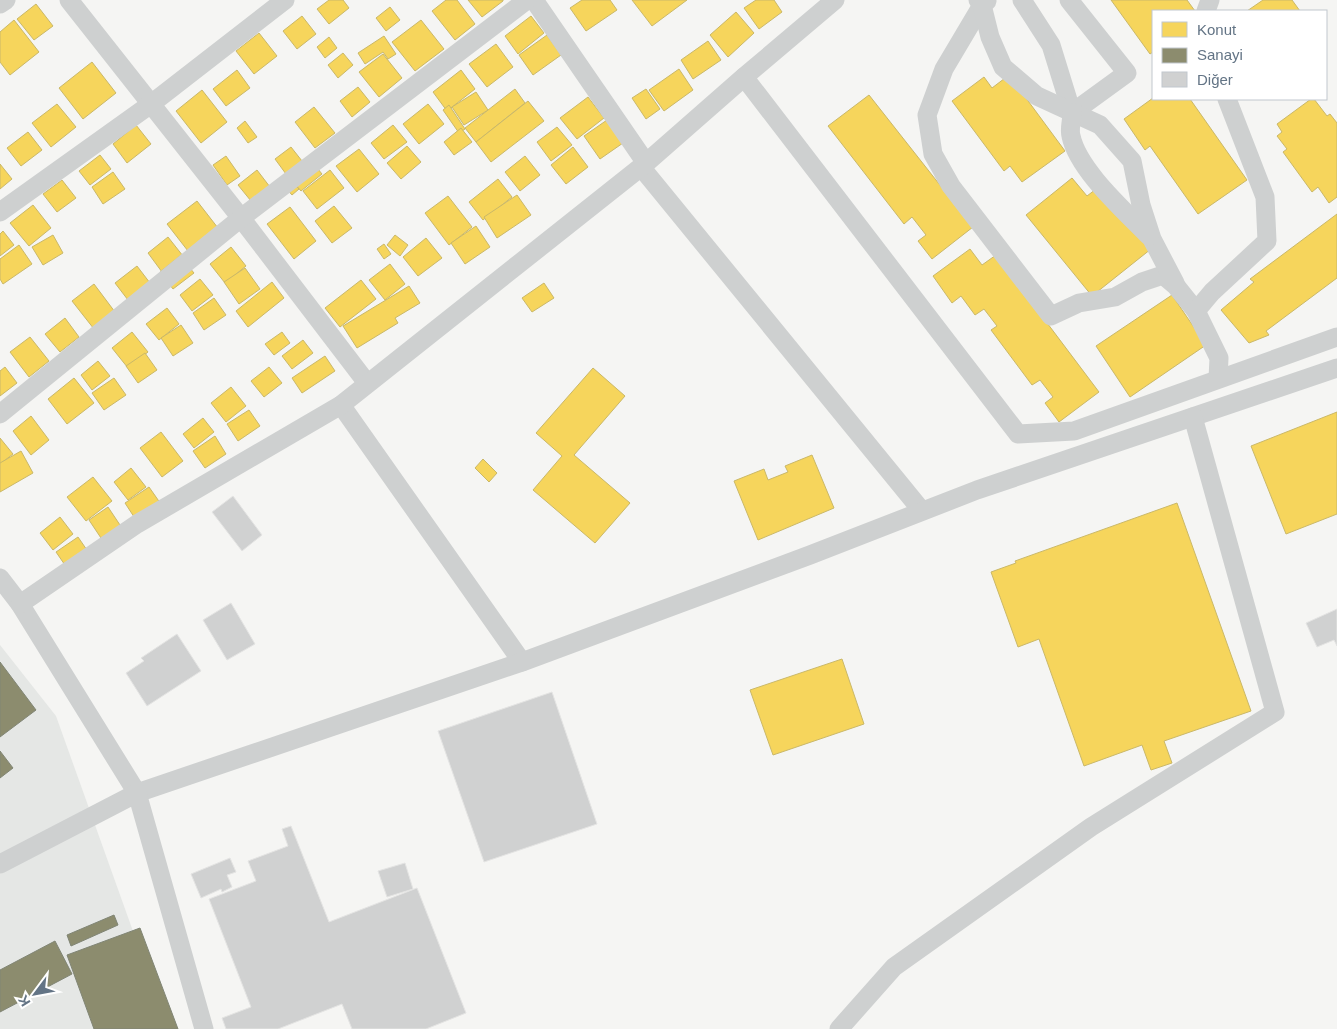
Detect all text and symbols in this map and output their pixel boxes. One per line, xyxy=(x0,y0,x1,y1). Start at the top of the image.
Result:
legend xyxy=(1152,10,1327,100)
text: Konut xyxy=(1197,21,1237,38)
text: Sanayi xyxy=(1197,46,1243,63)
text: Diğer xyxy=(1197,71,1233,88)
north arrow xyxy=(10,969,60,1019)
text: K xyxy=(15,992,33,1009)

